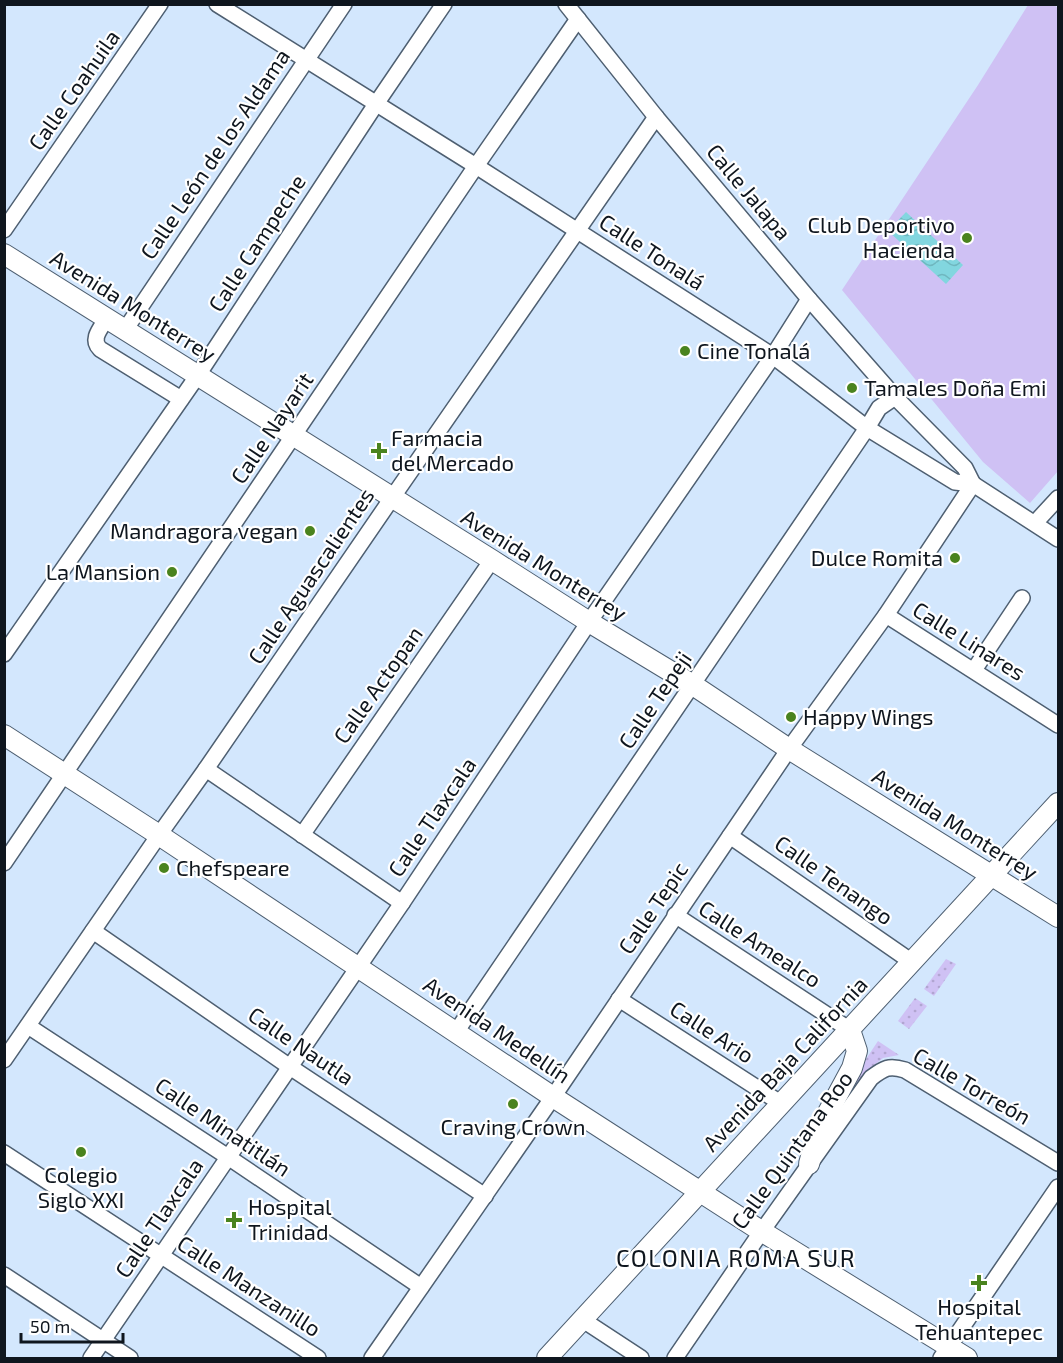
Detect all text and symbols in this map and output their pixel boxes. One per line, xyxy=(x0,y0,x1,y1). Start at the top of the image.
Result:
street label: Calle Coahuila xyxy=(22,24,124,155)
street label: Calle León de los Aldama xyxy=(134,43,294,263)
street label: Calle Jalapa xyxy=(702,138,797,245)
street label: Calle Campeche xyxy=(202,169,310,316)
street label: Calle Tonalá xyxy=(595,208,710,295)
place label: Club Deportivo Hacienda xyxy=(808,211,955,262)
marker: Club Deportivo Hacienda xyxy=(960,231,974,245)
street label: Avenida Monterrey xyxy=(46,244,221,367)
place label: Cine Tonalá xyxy=(697,337,810,363)
marker: Cine Tonalá xyxy=(678,344,692,358)
street label: Calle Nayarit xyxy=(225,367,318,488)
place label: Tamales Doña Emi xyxy=(864,374,1047,400)
marker: Tamales Doña Emi xyxy=(845,381,859,395)
place label: Farmacia del Mercado xyxy=(391,424,514,475)
marker: Farmacia del Mercado xyxy=(372,444,386,458)
street label: Calle Aguascalientes xyxy=(242,483,379,668)
street label: Avenida Monterrey xyxy=(457,503,632,626)
place label: Mandragora vegan xyxy=(110,517,298,543)
marker: Mandragora vegan xyxy=(303,524,317,538)
place label: Dulce Romita xyxy=(811,544,943,570)
marker: Dulce Romita xyxy=(948,551,962,565)
place label: La Mansion xyxy=(46,558,160,584)
marker: La Mansion xyxy=(165,565,179,579)
street label: Calle Linares xyxy=(909,595,1031,685)
street label: Calle Actopan xyxy=(327,621,427,748)
street label: Calle Tepeji xyxy=(612,646,697,754)
place label: Happy Wings xyxy=(803,703,934,729)
marker: Happy Wings xyxy=(784,710,798,724)
street label: Calle Tlaxcala xyxy=(382,752,481,881)
street label: Avenida Monterrey xyxy=(868,762,1043,885)
street label: Calle Tenango xyxy=(770,829,899,930)
place label: Chefspeare xyxy=(176,854,290,880)
street label: Calle Tepic xyxy=(612,857,692,958)
marker: Chefspeare xyxy=(157,861,171,875)
street label: Calle Amealco xyxy=(695,894,826,992)
street label: Avenida Medellín xyxy=(419,971,576,1088)
street label: Avenida Baja California xyxy=(697,971,873,1157)
street label: Calle Ario xyxy=(666,995,759,1068)
street label: Calle Nautla xyxy=(244,1000,359,1090)
street label: Calle Torreón xyxy=(909,1041,1036,1129)
street label: Calle Quintana Roo xyxy=(725,1065,858,1234)
street label: Calle Minatitlán xyxy=(151,1071,296,1181)
marker: Craving Crown xyxy=(506,1097,520,1111)
place label: Craving Crown xyxy=(441,1113,585,1139)
marker: Colegio Siglo XXI xyxy=(74,1145,88,1159)
street label: Calle Tlaxcala xyxy=(109,1153,208,1282)
place label: Colegio Siglo XXI xyxy=(38,1161,124,1212)
place label: Hospital Trinidad xyxy=(248,1193,332,1244)
marker: Hospital Trinidad xyxy=(225,1211,243,1229)
street label: Calle Manzanillo xyxy=(173,1229,326,1341)
district label: COLONIA ROMA SUR xyxy=(616,1243,856,1272)
marker: Hospital Tehuantepec xyxy=(970,1274,988,1292)
place label: Hospital Tehuantepec xyxy=(915,1293,1043,1344)
scale bar xyxy=(21,1306,123,1344)
text: 50 m xyxy=(30,1315,70,1337)

